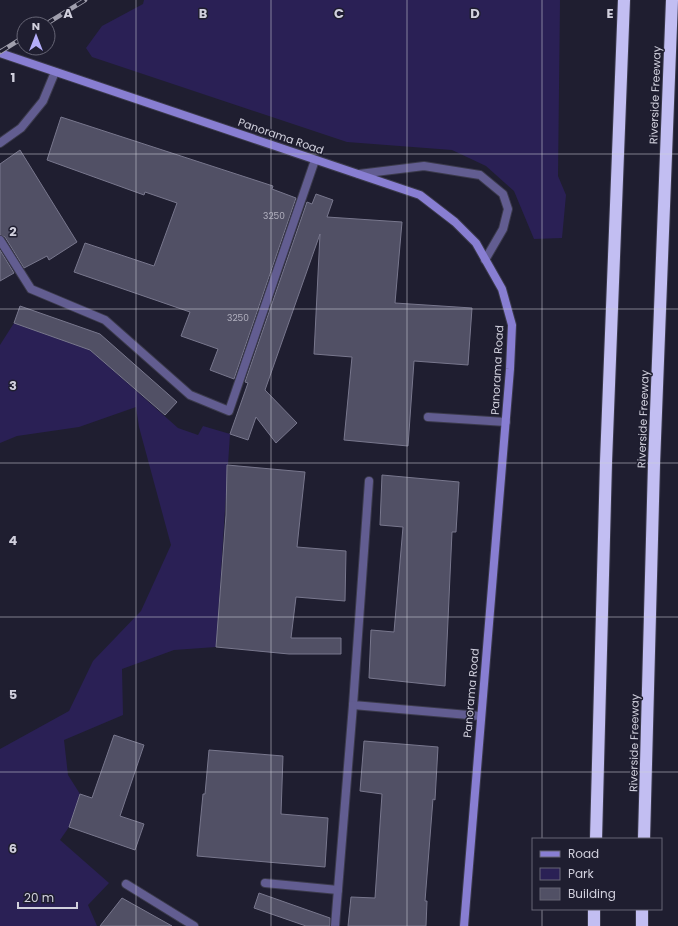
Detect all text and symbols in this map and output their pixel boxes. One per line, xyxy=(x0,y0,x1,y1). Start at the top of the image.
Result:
text: A xyxy=(63,4,73,23)
text: B xyxy=(199,4,208,23)
text: C xyxy=(334,4,344,23)
text: D xyxy=(470,4,480,23)
text: E xyxy=(606,4,614,23)
north arrow xyxy=(16,16,56,56)
text: N xyxy=(32,18,40,34)
street label: Riverside Freeway xyxy=(645,45,665,144)
text: 1 xyxy=(11,68,15,87)
street label: Panorama Road xyxy=(236,114,326,158)
house number: 3250 xyxy=(263,210,285,222)
text: 2 xyxy=(9,222,17,241)
house number: 3250 xyxy=(227,312,249,324)
street label: Panorama Road xyxy=(487,325,507,415)
street label: Riverside Freeway xyxy=(633,369,653,468)
text: 3 xyxy=(9,376,17,395)
text: 4 xyxy=(9,531,18,550)
street label: Panorama Road xyxy=(459,648,483,738)
text: 5 xyxy=(9,685,17,704)
street label: Riverside Freeway xyxy=(625,693,643,792)
legend xyxy=(532,838,662,910)
text: 6 xyxy=(9,839,17,858)
text: Road xyxy=(568,845,599,862)
text: Park xyxy=(568,865,595,882)
scale bar xyxy=(18,884,77,910)
text: Building xyxy=(568,885,616,902)
text: 20 m xyxy=(24,889,54,906)

